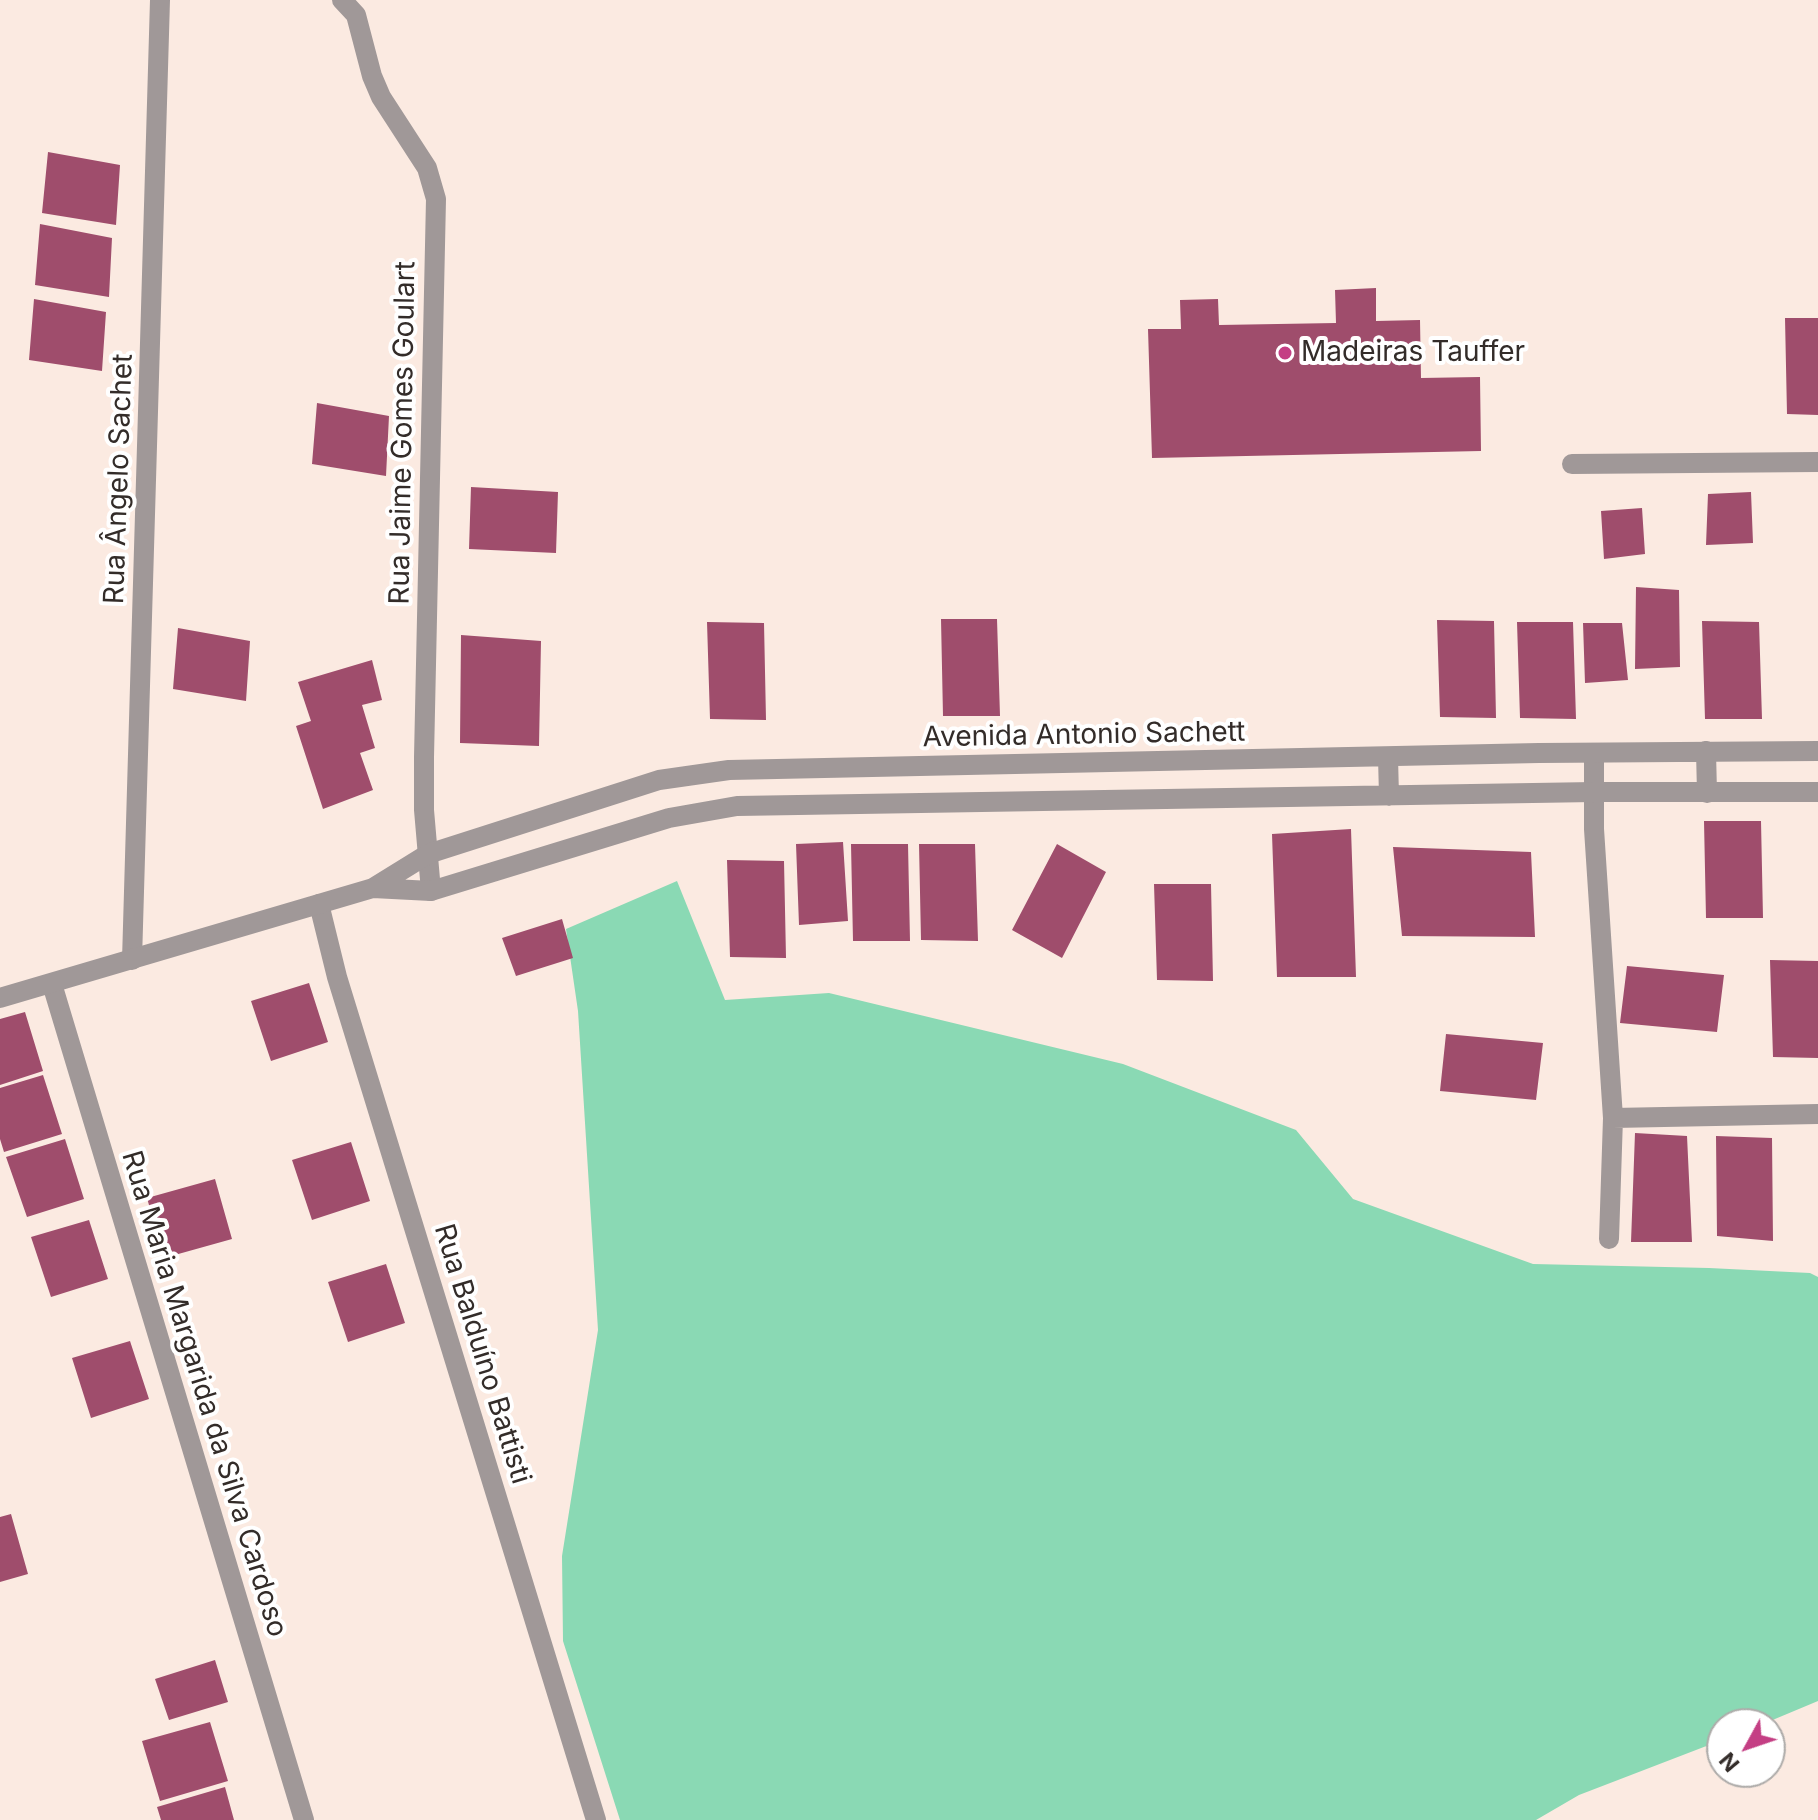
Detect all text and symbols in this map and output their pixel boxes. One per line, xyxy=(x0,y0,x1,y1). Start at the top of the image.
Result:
street label: Rua Jaime Gomes Goulart xyxy=(383,261,423,605)
place label: Madeiras Tauffer xyxy=(1301,336,1525,370)
marker: Madeiras Tauffer xyxy=(1276,344,1294,362)
street label: Rua Ângelo Sachet xyxy=(98,353,140,605)
street label: Avenida Antonio Sachett xyxy=(922,715,1246,755)
street label: Rua Maria Margarida da Silva Cardoso xyxy=(114,1147,294,1641)
street label: Rua Balduíno Battisti xyxy=(426,1220,538,1488)
north arrow xyxy=(1706,1708,1786,1788)
text: N xyxy=(1714,1747,1744,1777)

